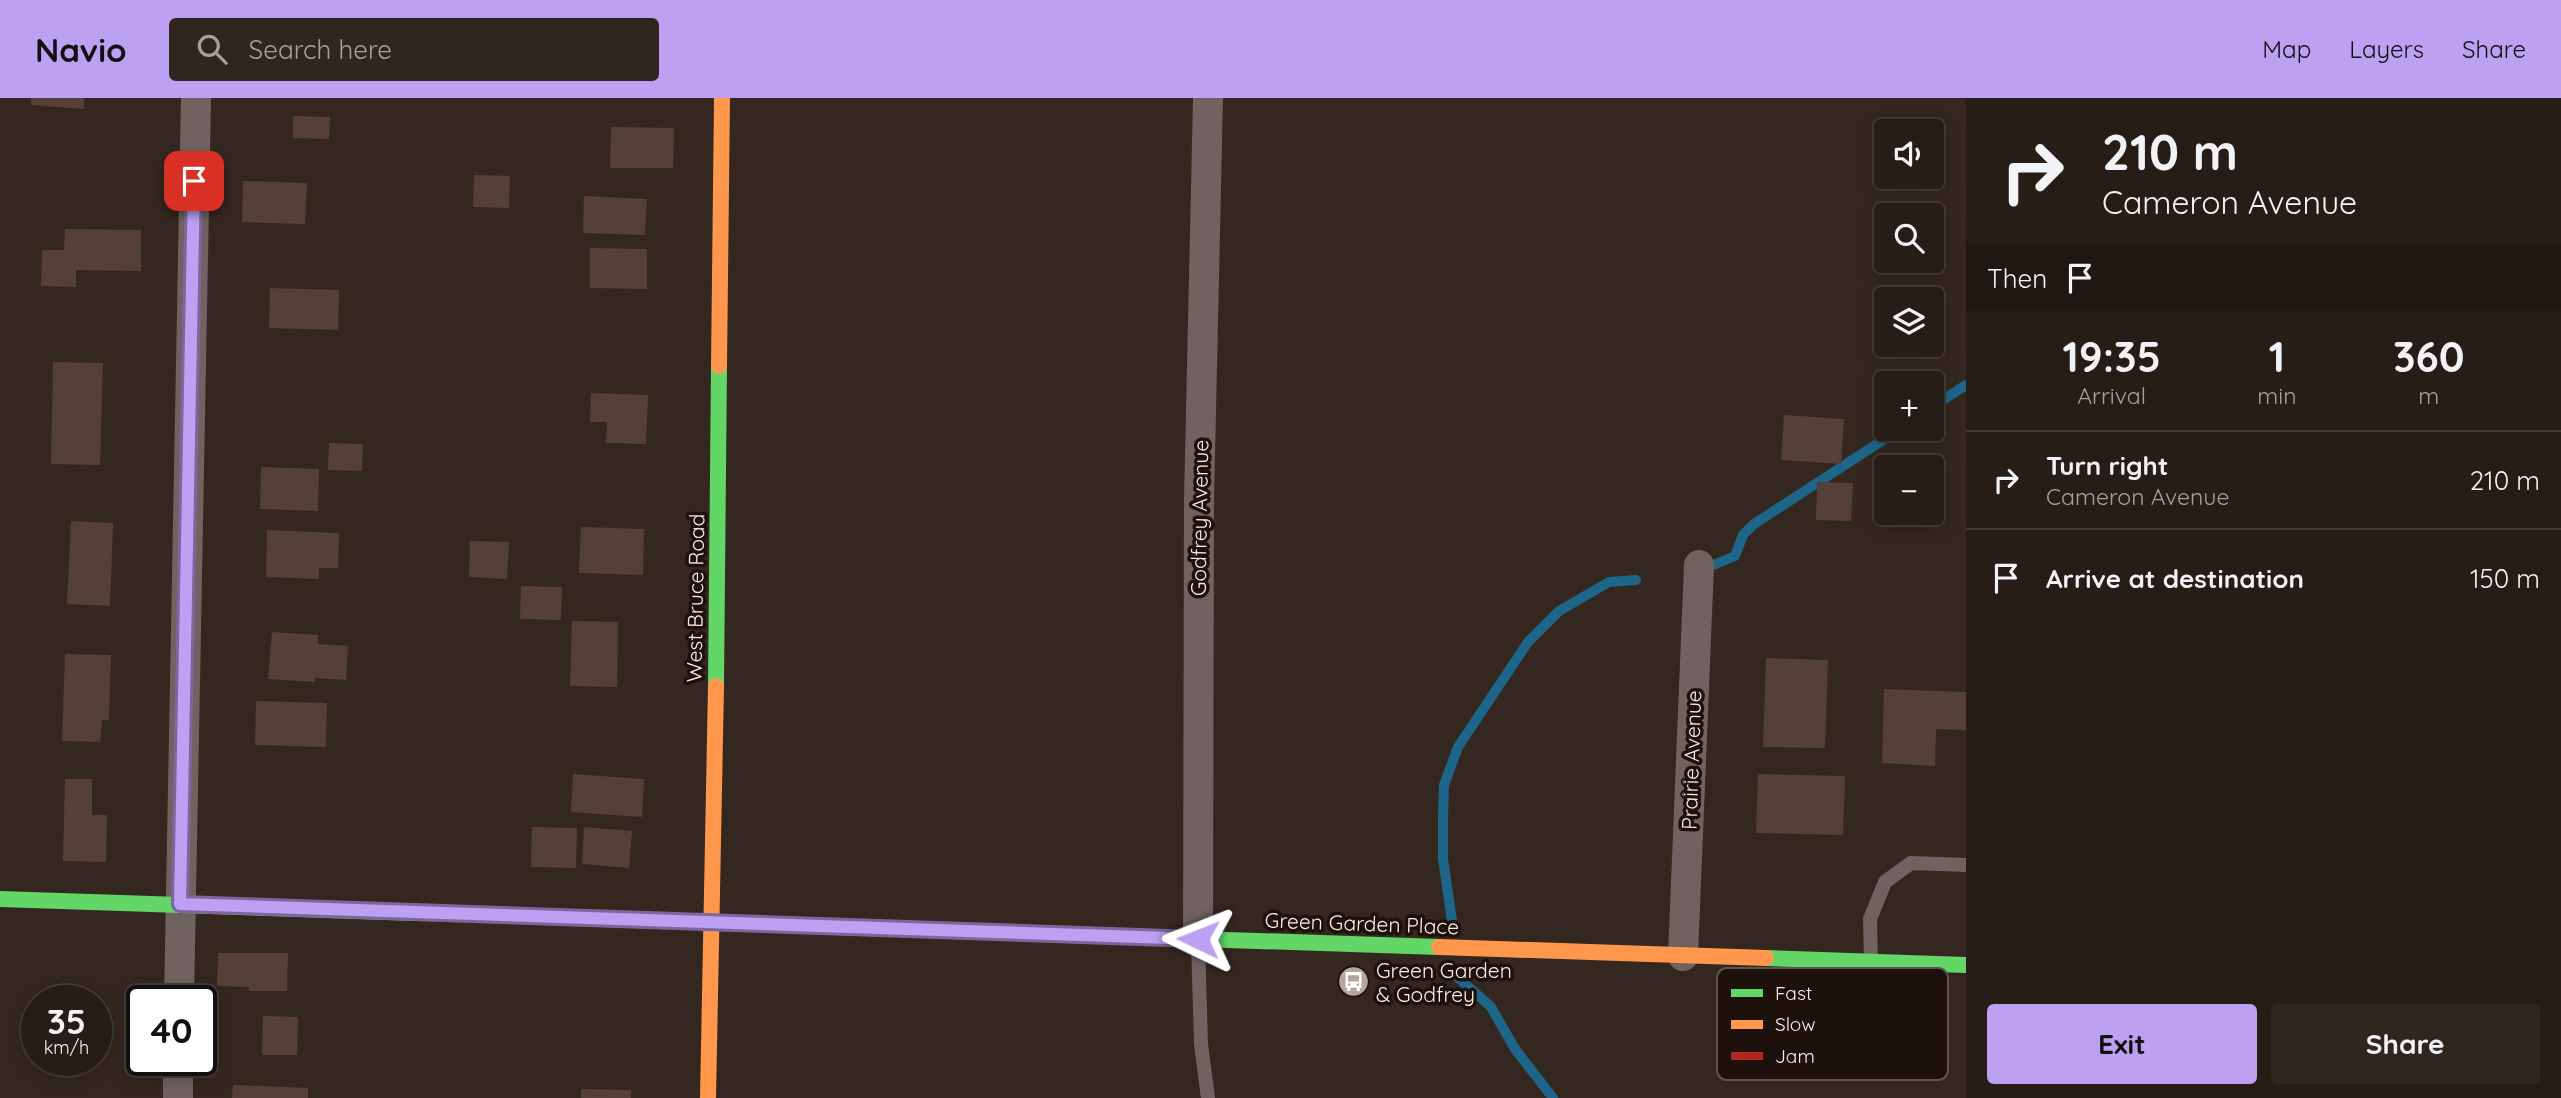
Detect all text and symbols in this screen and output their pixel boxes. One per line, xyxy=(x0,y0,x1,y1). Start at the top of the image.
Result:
search box xyxy=(169,18,659,81)
text: Navio xyxy=(35,29,127,70)
icon: search xyxy=(193,30,231,68)
text: Search here xyxy=(249,33,392,66)
text: Map xyxy=(2262,34,2311,64)
text: Layers xyxy=(2349,34,2424,64)
text: Share xyxy=(2462,34,2526,64)
map controls xyxy=(1874,119,1944,525)
button: sound xyxy=(1874,119,1944,189)
text: 210 m xyxy=(2102,121,2238,182)
icon: right xyxy=(1987,126,2078,217)
pin xyxy=(164,151,224,211)
icon: arrive xyxy=(175,162,213,200)
text: Cameron Avenue xyxy=(2102,182,2357,222)
button: search xyxy=(1874,203,1944,273)
icon: arrive xyxy=(2061,259,2099,297)
text: Then xyxy=(1987,262,2047,295)
button: layers xyxy=(1874,287,1944,357)
text: 19:35 xyxy=(2062,330,2161,383)
text: 1 xyxy=(2269,330,2285,383)
text: 360 xyxy=(2393,330,2465,383)
button: + xyxy=(1874,371,1944,441)
text: Arrival xyxy=(2077,381,2146,410)
text: min xyxy=(2257,381,2297,410)
text: m xyxy=(2418,381,2439,410)
street label: Godfrey Avenue xyxy=(1185,440,1213,596)
text: Turn right xyxy=(2046,449,2168,482)
button: − xyxy=(1874,455,1944,525)
icon: right xyxy=(1987,461,2025,499)
text: 210 m xyxy=(2470,464,2540,497)
text: Cameron Avenue xyxy=(2046,482,2229,511)
street label: West Bruce Road xyxy=(681,513,709,683)
icon: arrive xyxy=(1987,559,2025,597)
text: Arrive at destination xyxy=(2046,562,2304,595)
text: 150 m xyxy=(2470,562,2540,595)
street label: Prairie Avenue xyxy=(1676,690,1706,830)
position arrow xyxy=(1161,902,1235,976)
street label: Green Garden Place xyxy=(1264,907,1460,939)
place label: Green Garden & Godfrey xyxy=(1376,957,1512,1007)
bus stop icon: Green Garden & Godfrey xyxy=(1336,965,1370,999)
legend xyxy=(1717,968,1948,1080)
text: Fast xyxy=(1775,981,1812,1005)
speed limit sign: 40 xyxy=(126,985,217,1076)
text: 35 xyxy=(47,999,86,1043)
button: Exit xyxy=(1987,1004,2257,1084)
button: Share xyxy=(2271,1004,2540,1084)
text: Slow xyxy=(1775,1012,1816,1036)
text: km/h xyxy=(44,1036,89,1059)
text: Jam xyxy=(1775,1044,1815,1068)

